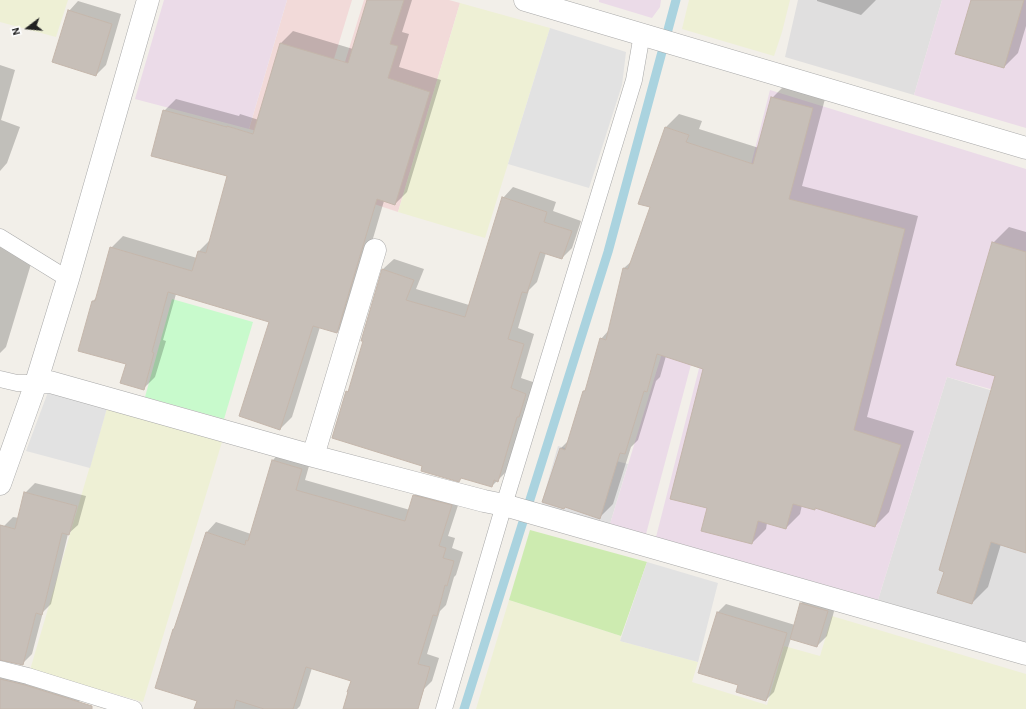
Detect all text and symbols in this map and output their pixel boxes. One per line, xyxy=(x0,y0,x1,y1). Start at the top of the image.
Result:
north arrow xyxy=(8,8,48,48)
text: N xyxy=(10,26,22,37)

